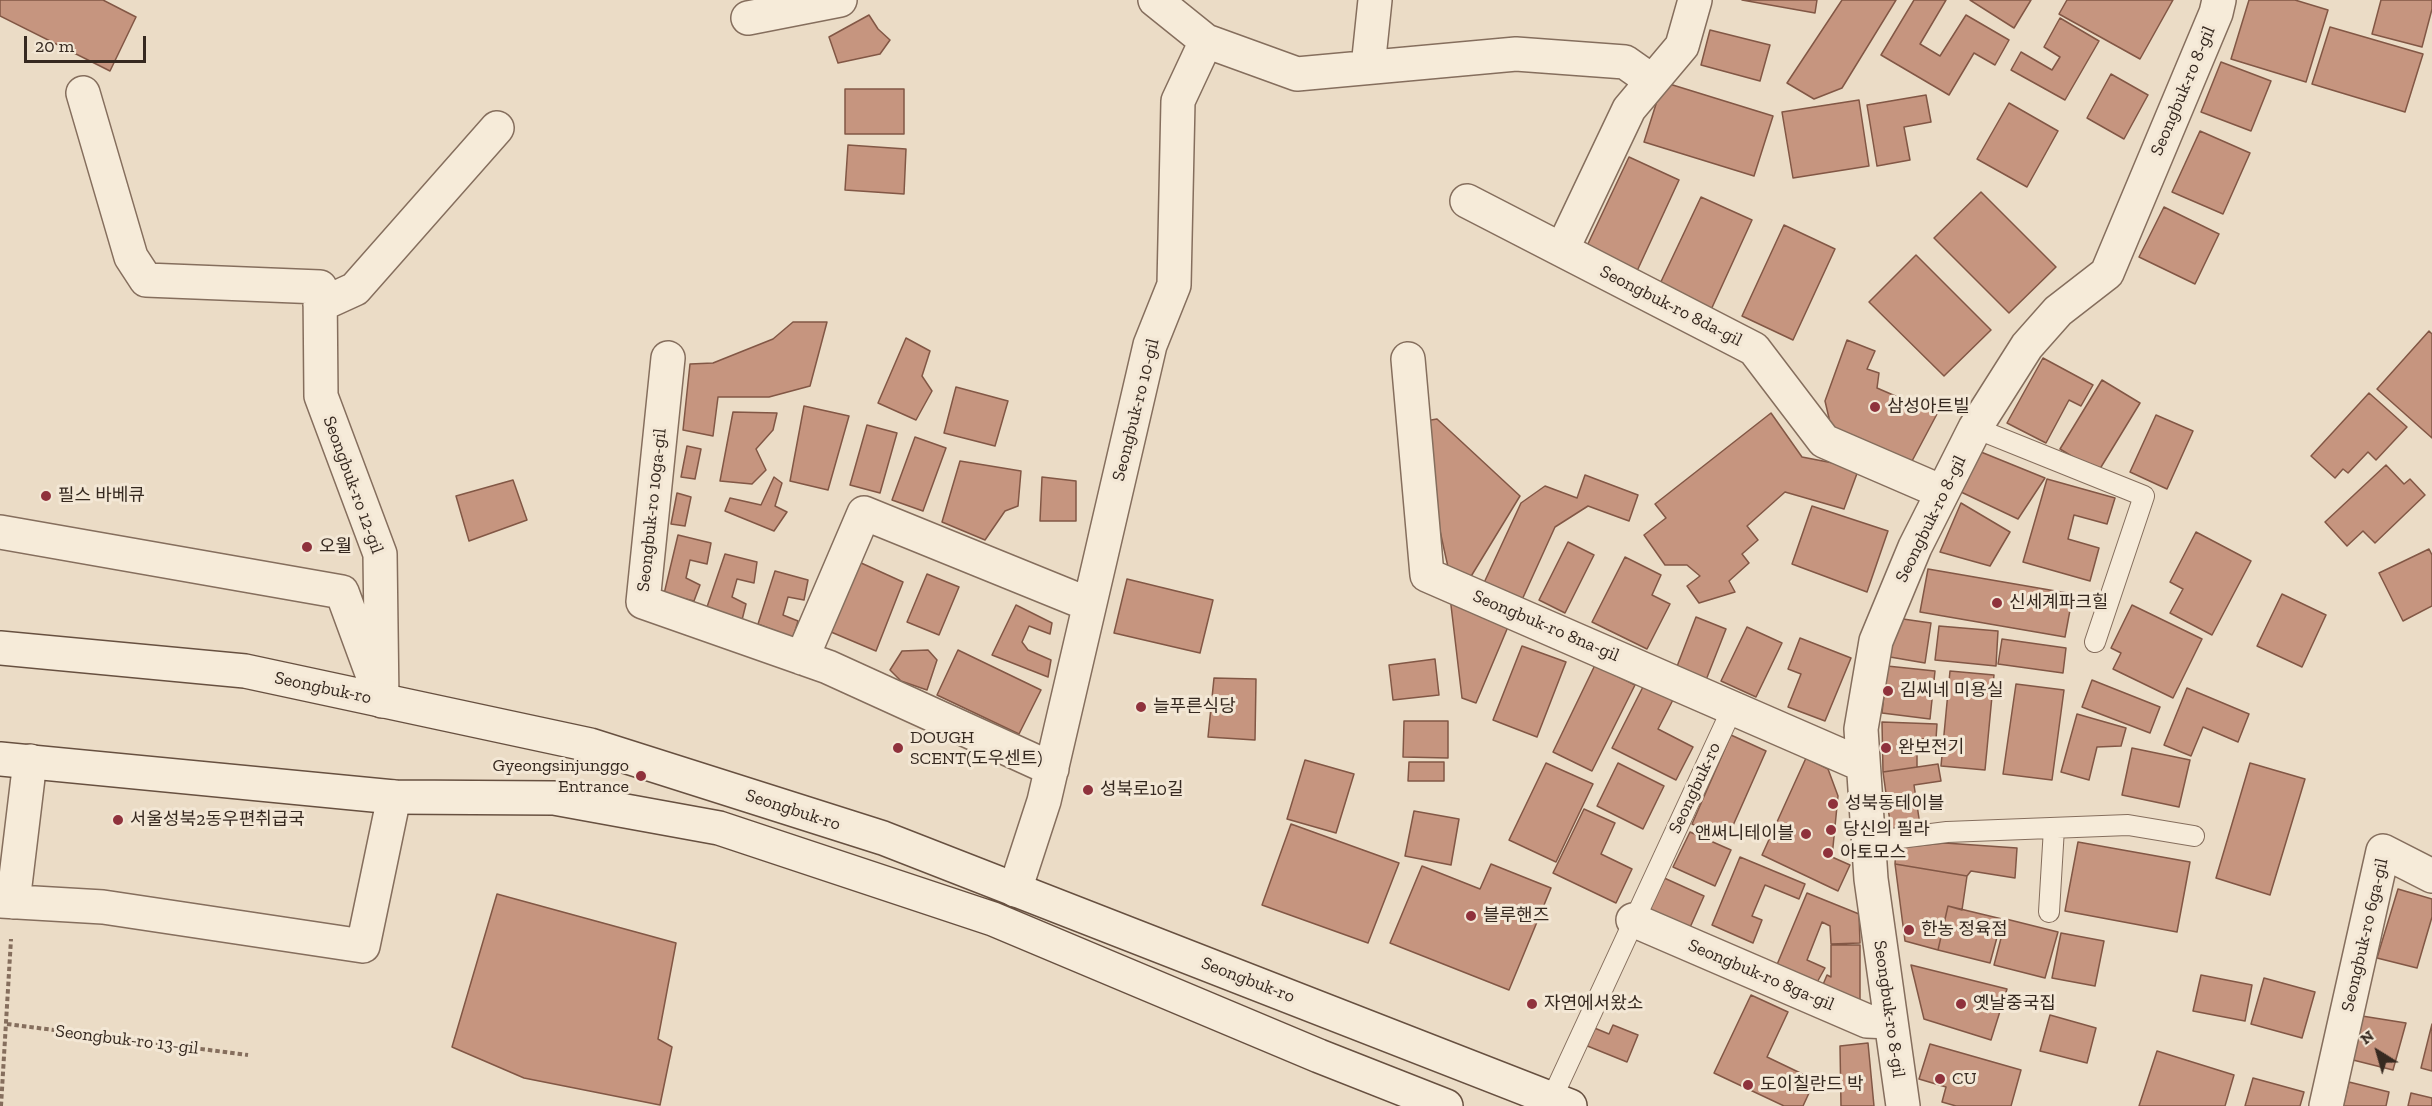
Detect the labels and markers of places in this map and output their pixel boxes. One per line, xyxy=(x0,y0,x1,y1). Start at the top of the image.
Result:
place label: 삼성아트빌 xyxy=(1887,396,1970,418)
marker: 삼성아트빌 xyxy=(1868,400,1882,414)
place label: 필스 바베큐 xyxy=(58,485,145,507)
marker: 필스 바베큐 xyxy=(39,489,53,503)
place label: 오월 xyxy=(319,536,352,558)
marker: 오월 xyxy=(300,540,314,554)
place label: 신세계파크힐 xyxy=(2009,592,2108,614)
marker: 신세계파크힐 xyxy=(1990,596,2004,610)
place label: 김씨네 미용실 xyxy=(1900,680,2003,702)
marker: 김씨네 미용실 xyxy=(1881,684,1895,698)
place label: 늘푸른식당 xyxy=(1153,696,1236,718)
marker: 늘푸른식당 xyxy=(1134,700,1148,714)
place label: DOUGH SCENT(도우센트) xyxy=(910,727,1042,770)
place label: 완보전기 xyxy=(1898,737,1964,759)
marker: DOUGH SCENT(도우센트) xyxy=(891,741,905,755)
marker: 완보전기 xyxy=(1879,741,1893,755)
place label: Gyeongsinjunggo Entrance xyxy=(493,755,629,798)
marker: Gyeongsinjunggo Entrance xyxy=(634,769,648,783)
place label: 성북로10길 xyxy=(1100,779,1184,801)
marker: 성북로10길 xyxy=(1081,783,1095,797)
place label: 성북동테이블 xyxy=(1845,793,1944,815)
marker: 성북동테이블 xyxy=(1826,797,1840,811)
place label: 서울성북2동우편취급국 xyxy=(130,809,305,831)
marker: 서울성북2동우편취급국 xyxy=(111,813,125,827)
place label: 당신의 필라 xyxy=(1843,819,1930,841)
place label: 앤써니테이블 xyxy=(1695,823,1794,845)
marker: 당신의 필라 xyxy=(1824,823,1838,837)
marker: 앤써니테이블 xyxy=(1799,827,1813,841)
place label: 아토모스 xyxy=(1840,842,1906,864)
marker: 아토모스 xyxy=(1821,846,1835,860)
place label: 블루핸즈 xyxy=(1483,905,1549,927)
marker: 블루핸즈 xyxy=(1464,909,1478,923)
place label: 한농 정육점 xyxy=(1921,919,2008,941)
marker: 한농 정육점 xyxy=(1902,923,1916,937)
place label: 자연에서왔소 xyxy=(1544,993,1643,1015)
place label: 옛날중국집 xyxy=(1973,993,2056,1015)
marker: 자연에서왔소 xyxy=(1525,997,1539,1011)
marker: 옛날중국집 xyxy=(1954,997,1968,1011)
place label: CU xyxy=(1952,1068,1977,1090)
marker: CU xyxy=(1933,1072,1947,1086)
place label: 도이칠란드 박 xyxy=(1760,1074,1863,1096)
marker: 도이칠란드 박 xyxy=(1741,1078,1755,1092)

